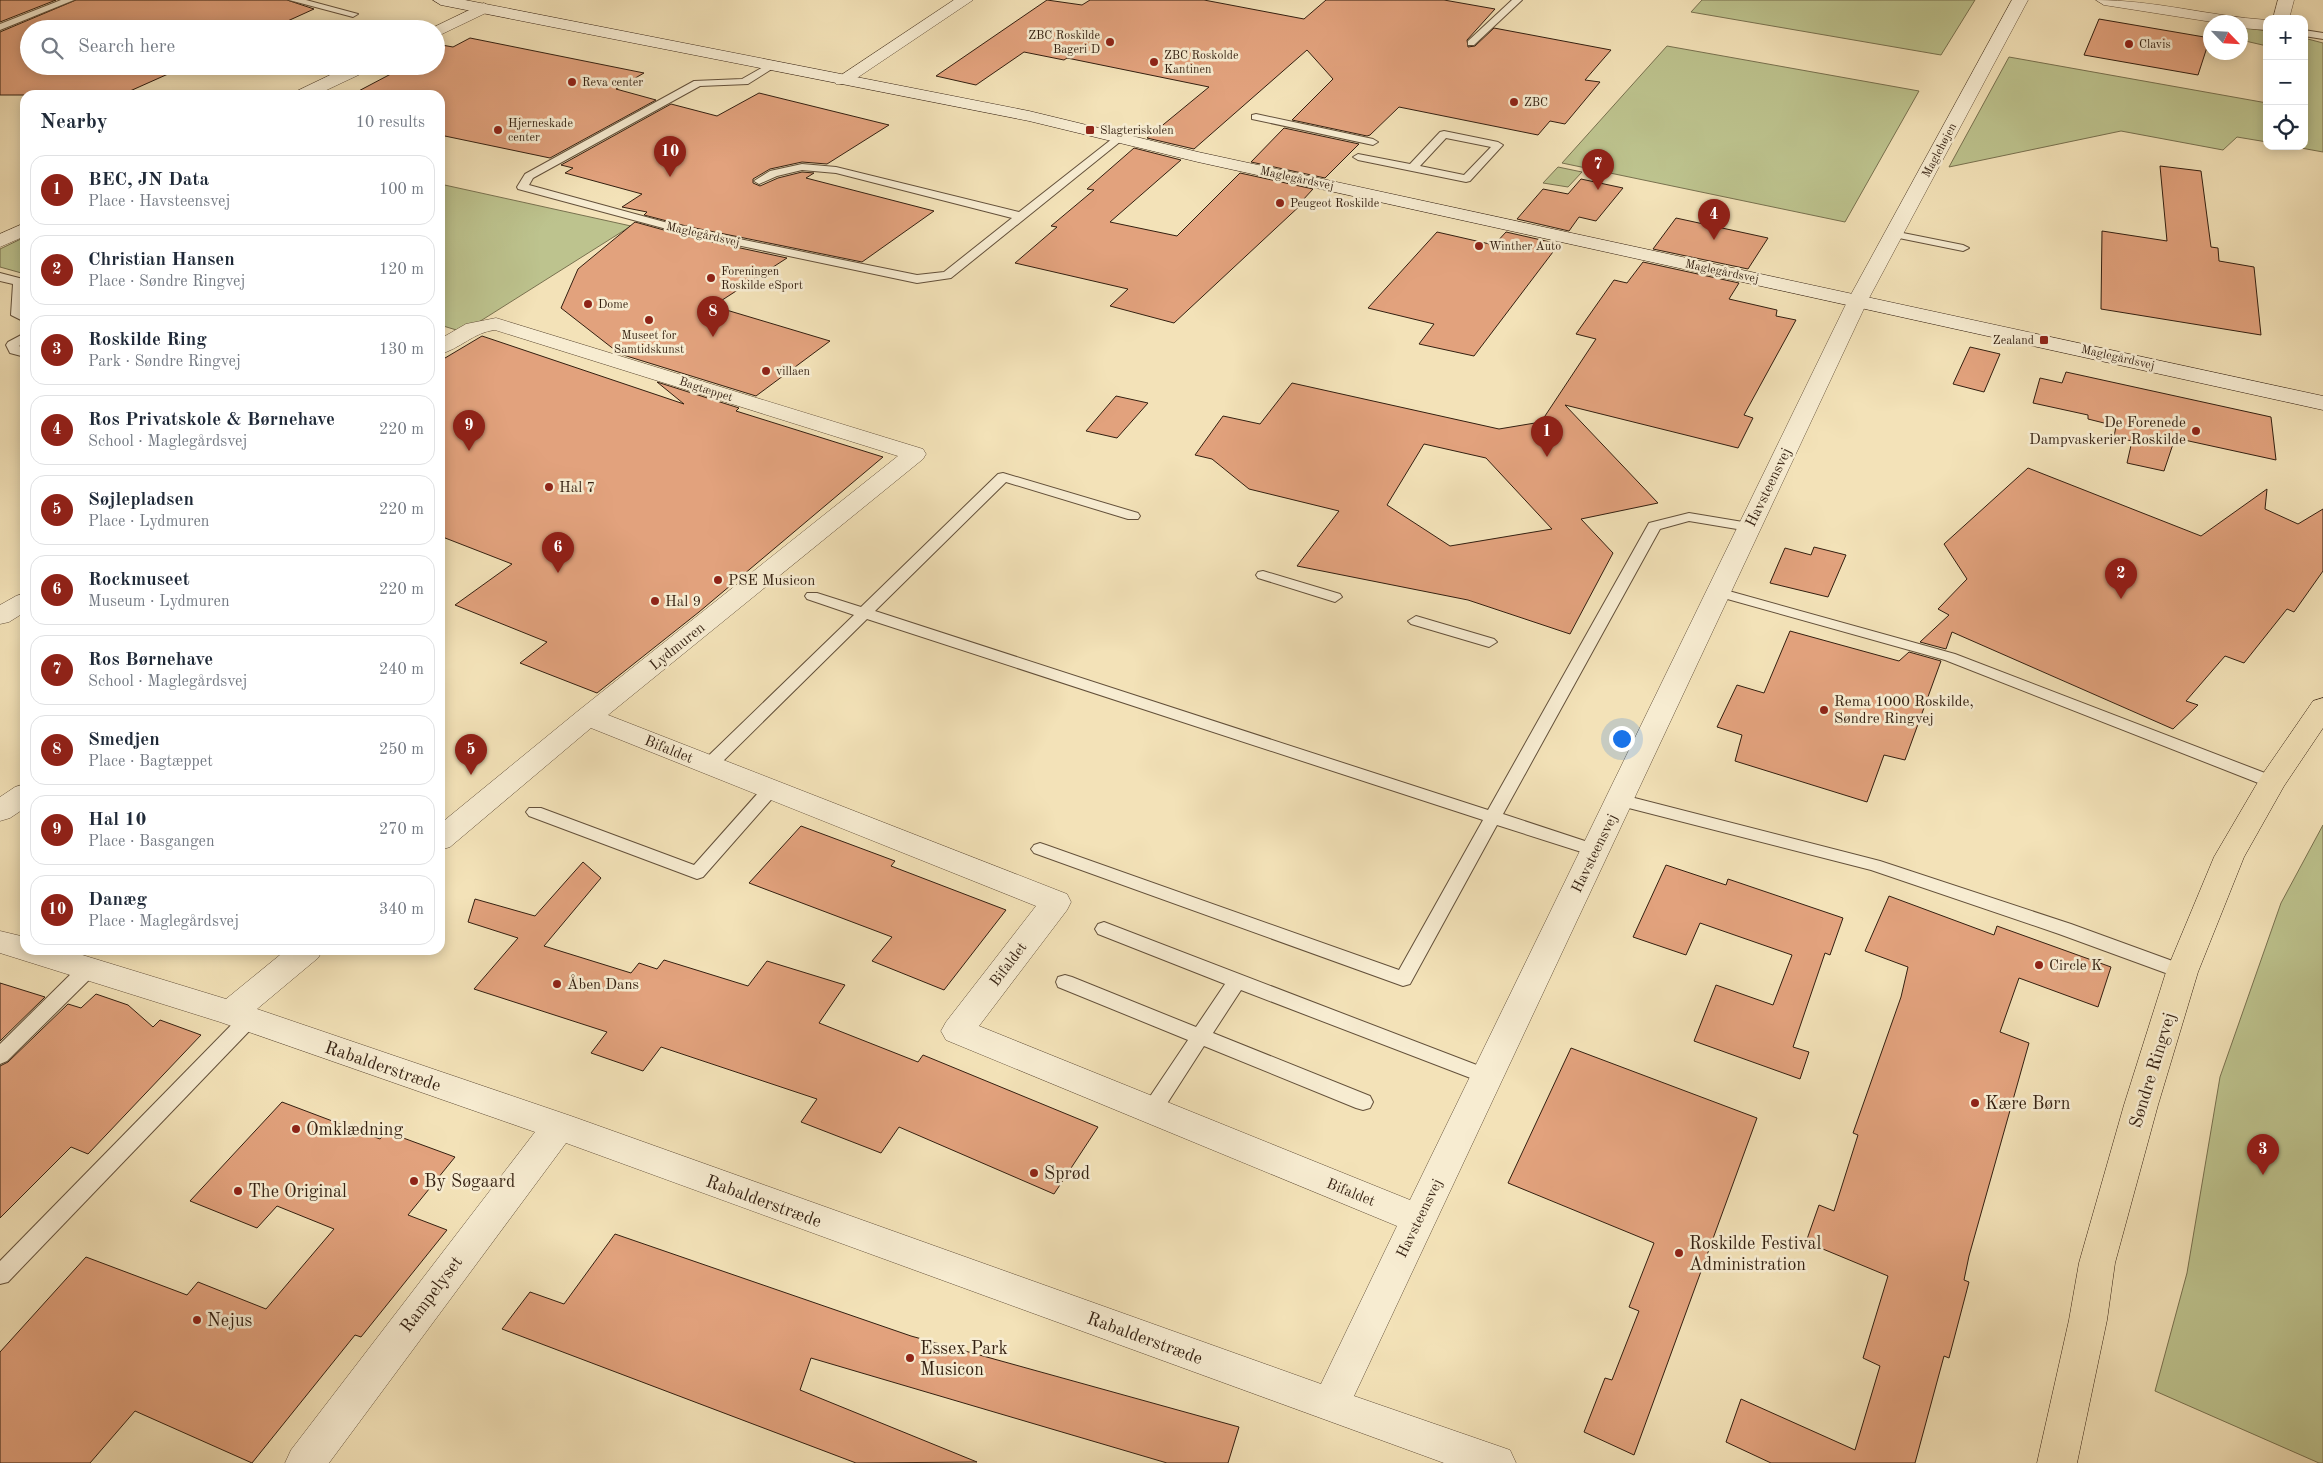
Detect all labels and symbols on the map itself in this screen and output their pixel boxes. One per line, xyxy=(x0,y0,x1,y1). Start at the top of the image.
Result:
north arrow xyxy=(2203,15,2248,60)
place label: ZBC Roskilde Bageri D xyxy=(1028,30,1100,56)
marker: ZBC Roskilde Bageri D xyxy=(1104,36,1116,48)
marker: Clavis xyxy=(2123,38,2135,50)
place label: Clavis xyxy=(2139,39,2171,51)
place label: ZBC Roskolde Kantinen xyxy=(1164,50,1239,76)
marker: ZBC Roskolde Kantinen xyxy=(1148,56,1160,68)
marker: Reva center xyxy=(566,76,578,88)
place label: Reva center xyxy=(582,77,643,89)
marker: ZBC xyxy=(1508,96,1520,108)
place label: ZBC xyxy=(1524,97,1548,109)
place label: Hjerneskade center xyxy=(508,118,573,144)
street label: Maglehøjen xyxy=(1921,121,1959,180)
marker: Hjerneskade center xyxy=(492,124,504,136)
marker: Slagteriskolen xyxy=(1084,124,1096,136)
place label: Slagteriskolen xyxy=(1100,125,1174,137)
pin: 10 xyxy=(654,136,686,177)
pin: 7 xyxy=(1582,149,1614,190)
street label: Maglegårdsvej xyxy=(1259,165,1335,193)
marker: Peugeot Roskilde xyxy=(1274,197,1286,209)
place label: Peugeot Roskilde xyxy=(1290,198,1380,210)
pin: 4 xyxy=(1698,199,1730,240)
street label: Maglegårdsvej xyxy=(665,221,741,249)
marker: Winther Auto xyxy=(1473,240,1485,252)
place label: Winther Auto xyxy=(1489,241,1561,253)
street label: Maglegårdsvej xyxy=(1684,258,1760,286)
place label: Foreningen Roskilde eSport xyxy=(721,266,803,292)
marker: Foreningen Roskilde eSport xyxy=(705,272,717,284)
pin: 8 xyxy=(697,296,729,337)
marker: Dome xyxy=(582,298,594,310)
place label: Dome xyxy=(598,299,629,311)
marker: Museet for Samtidskunst xyxy=(643,314,655,326)
place label: Museet for Samtidskunst xyxy=(614,330,684,356)
marker: Zealand xyxy=(2038,334,2050,346)
place label: Zealand xyxy=(1993,335,2034,347)
street label: Maglegårdsvej xyxy=(2080,344,2156,372)
marker: villaen xyxy=(760,365,772,377)
place label: villaen xyxy=(776,366,811,378)
street label: Bagtæppet xyxy=(677,376,734,404)
pin: 9 xyxy=(453,410,485,451)
pin: 1 xyxy=(1531,416,1563,457)
place label: De Forenede Dampvaskerier Roskilde xyxy=(2029,416,2186,448)
marker: De Forenede Dampvaskerier Roskilde xyxy=(2190,425,2202,437)
street label: Havsteensvej xyxy=(1744,446,1795,530)
marker: Hal 7 xyxy=(543,481,555,493)
place label: Hal 7 xyxy=(559,481,595,496)
pin: 6 xyxy=(542,532,574,573)
pin: 2 xyxy=(2105,558,2137,599)
marker: PSE Musicon xyxy=(712,574,724,586)
place label: PSE Musicon xyxy=(728,574,815,589)
marker: Hal 9 xyxy=(649,595,661,607)
place label: Hal 9 xyxy=(665,595,701,610)
street label: Lydmuren xyxy=(648,621,708,674)
place label: Rema 1000 Roskilde, Søndre Ringvej xyxy=(1834,695,1974,727)
marker: Rema 1000 Roskilde, Søndre Ringvej xyxy=(1818,704,1830,716)
your location xyxy=(1609,726,1635,752)
pin: 5 xyxy=(455,734,487,775)
street label: Bifaldet xyxy=(642,734,695,767)
street label: Havsteensvej xyxy=(1570,812,1621,896)
street label: Bifaldet xyxy=(988,940,1030,990)
marker: Circle K xyxy=(2033,959,2045,971)
place label: Circle K xyxy=(2049,959,2102,974)
place label: Åben Dans xyxy=(567,974,639,993)
marker: Åben Dans xyxy=(551,978,563,990)
street label: Søndre Ringvej xyxy=(2127,1010,2179,1130)
street label: Rabalderstræde xyxy=(322,1039,443,1095)
place label: Kære Børn xyxy=(1985,1095,2071,1113)
marker: Kære Børn xyxy=(1969,1097,1981,1109)
place label: Omklædning xyxy=(306,1121,403,1139)
marker: Omklædning xyxy=(290,1123,302,1135)
pin: 3 xyxy=(2247,1134,2279,1175)
place label: Sprød xyxy=(1044,1165,1090,1183)
marker: Sprød xyxy=(1028,1167,1040,1179)
place label: By Søgaard xyxy=(424,1173,515,1191)
street label: Rabalderstræde xyxy=(703,1173,824,1231)
marker: By Søgaard xyxy=(408,1175,420,1187)
street label: Bifaldet xyxy=(1324,1177,1377,1210)
street label: Havsteensvej xyxy=(1395,1177,1446,1261)
place label: The Original xyxy=(248,1183,347,1201)
marker: The Original xyxy=(232,1185,244,1197)
place label: Roskilde Festival Administration xyxy=(1689,1235,1821,1274)
marker: Roskilde Festival Administration xyxy=(1673,1247,1685,1259)
street label: Rampelyset xyxy=(397,1253,466,1336)
street label: Rabalderstræde xyxy=(1084,1310,1205,1368)
place label: Nejus xyxy=(207,1312,253,1330)
marker: Nejus xyxy=(191,1314,203,1326)
place label: Essex Park Musicon xyxy=(920,1340,1008,1379)
marker: Essex Park Musicon xyxy=(904,1352,916,1364)

